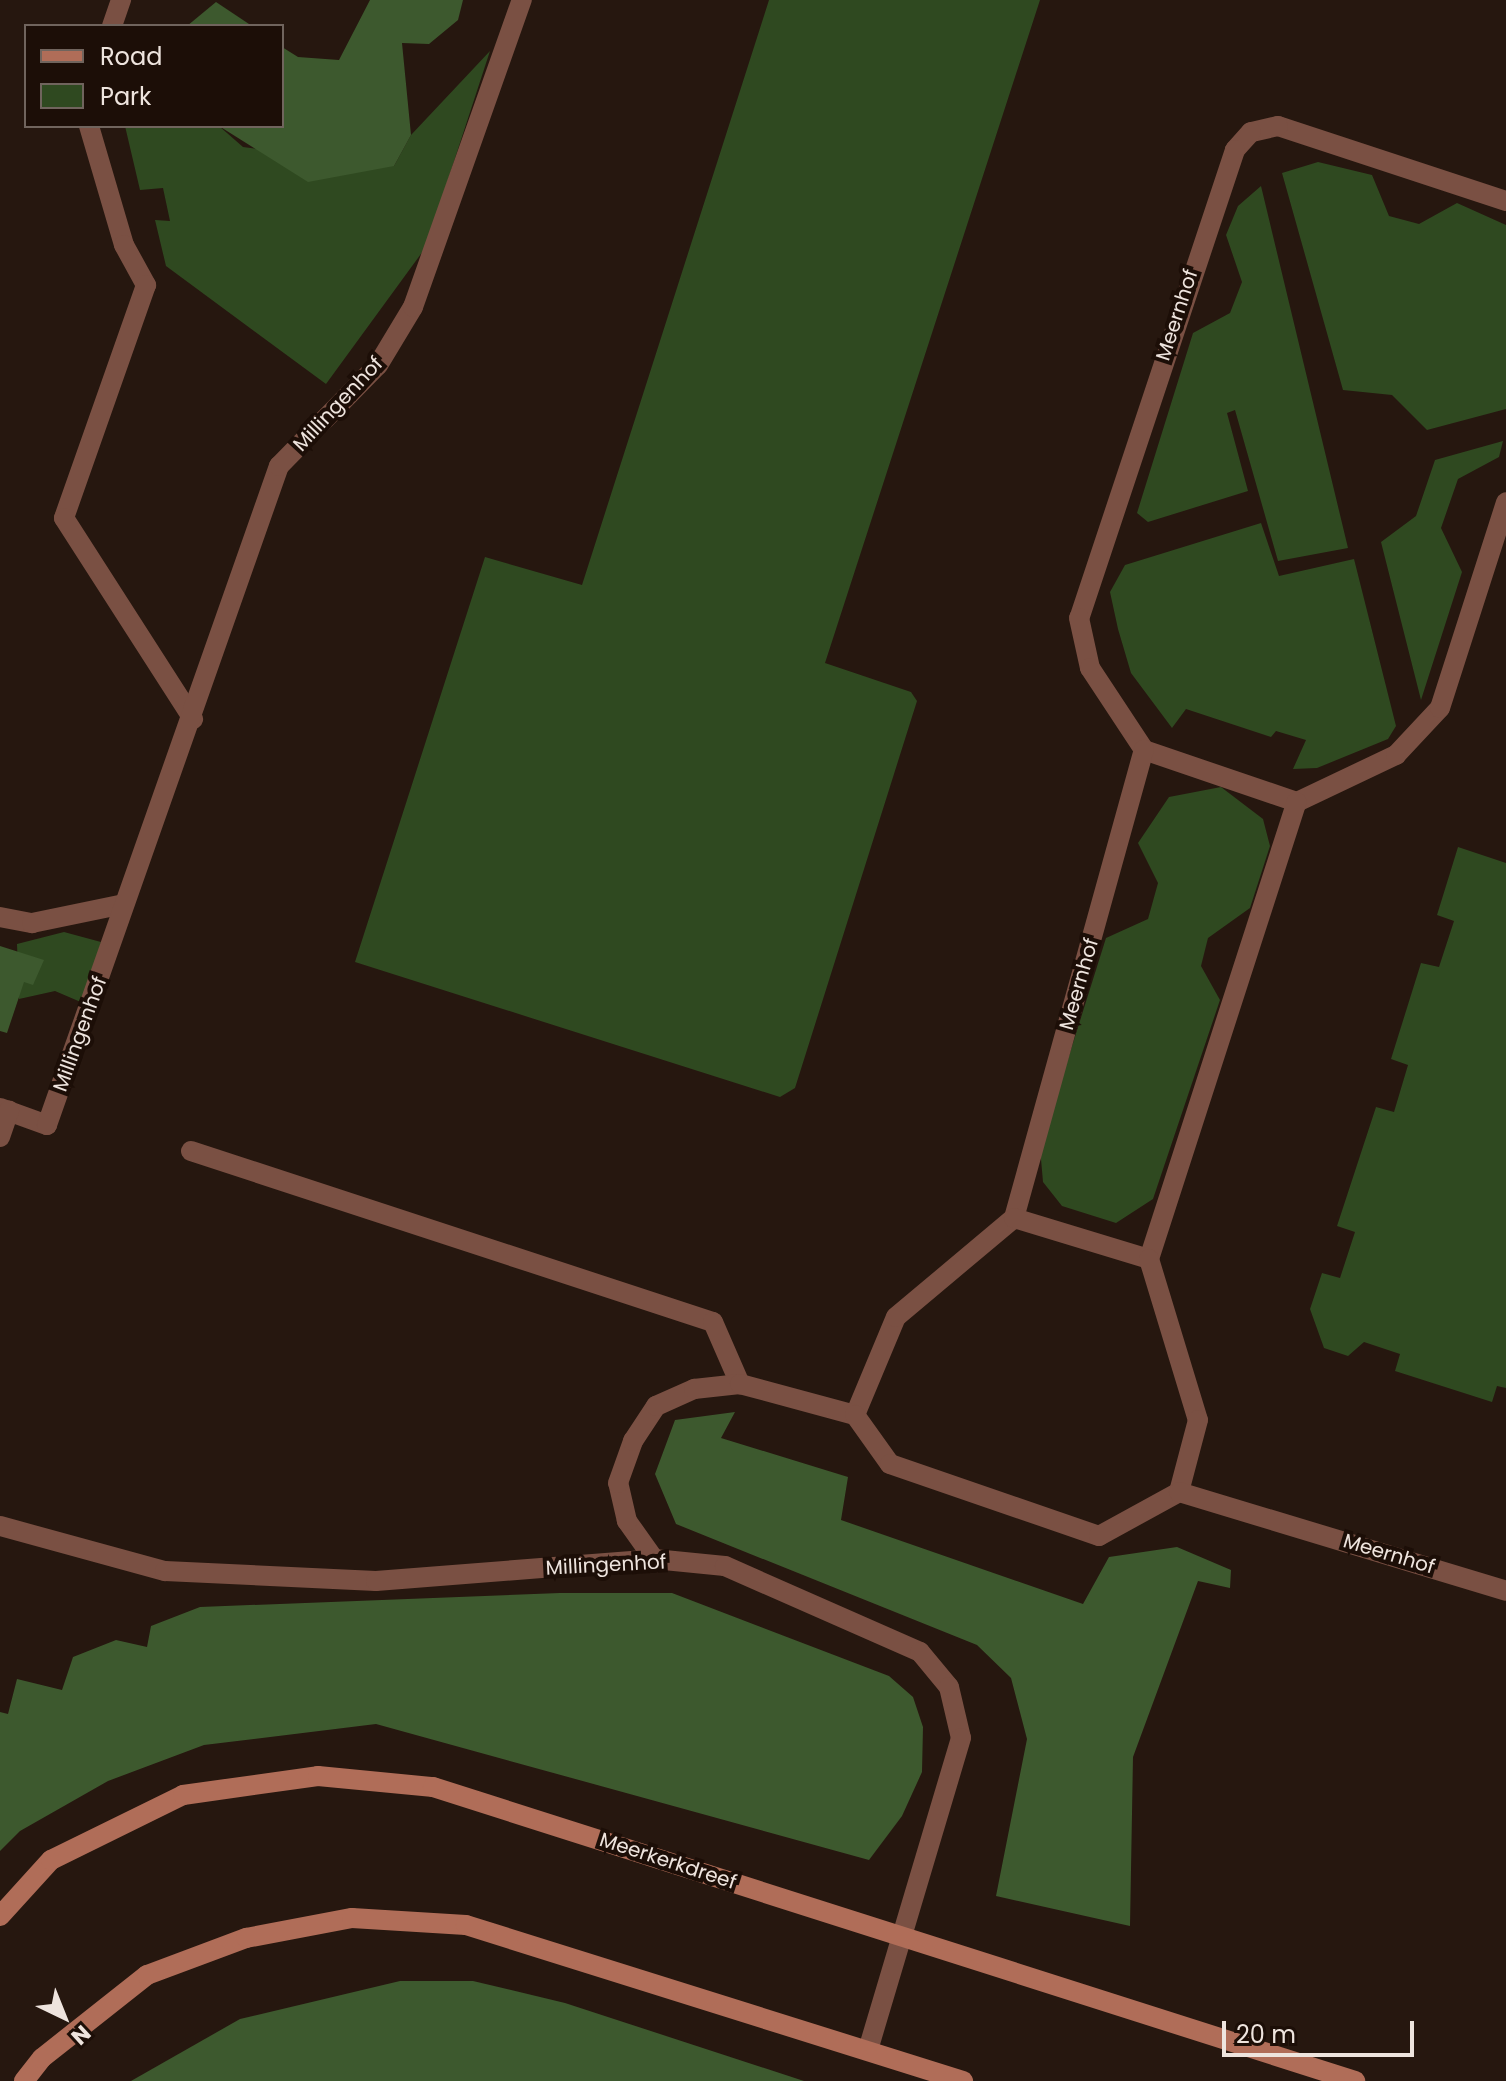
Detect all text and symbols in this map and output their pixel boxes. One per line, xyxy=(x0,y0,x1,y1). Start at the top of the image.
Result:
legend xyxy=(24,24,284,128)
text: Road xyxy=(100,40,162,73)
text: Park xyxy=(100,80,151,113)
street label: Meernhof xyxy=(1151,266,1203,364)
street label: Millingenhof xyxy=(288,352,388,456)
street label: Meernhof xyxy=(1054,935,1104,1033)
street label: Millingenhof xyxy=(48,973,112,1095)
street label: Meernhof xyxy=(1340,1529,1438,1579)
street label: Millingenhof xyxy=(545,1550,667,1580)
street label: Meerkerkdreef xyxy=(597,1828,739,1894)
north arrow xyxy=(24,1977,104,2057)
scale bar xyxy=(1226,2005,1418,2055)
text: N xyxy=(64,2018,97,2052)
text: 20 m xyxy=(1236,2018,1296,2051)

